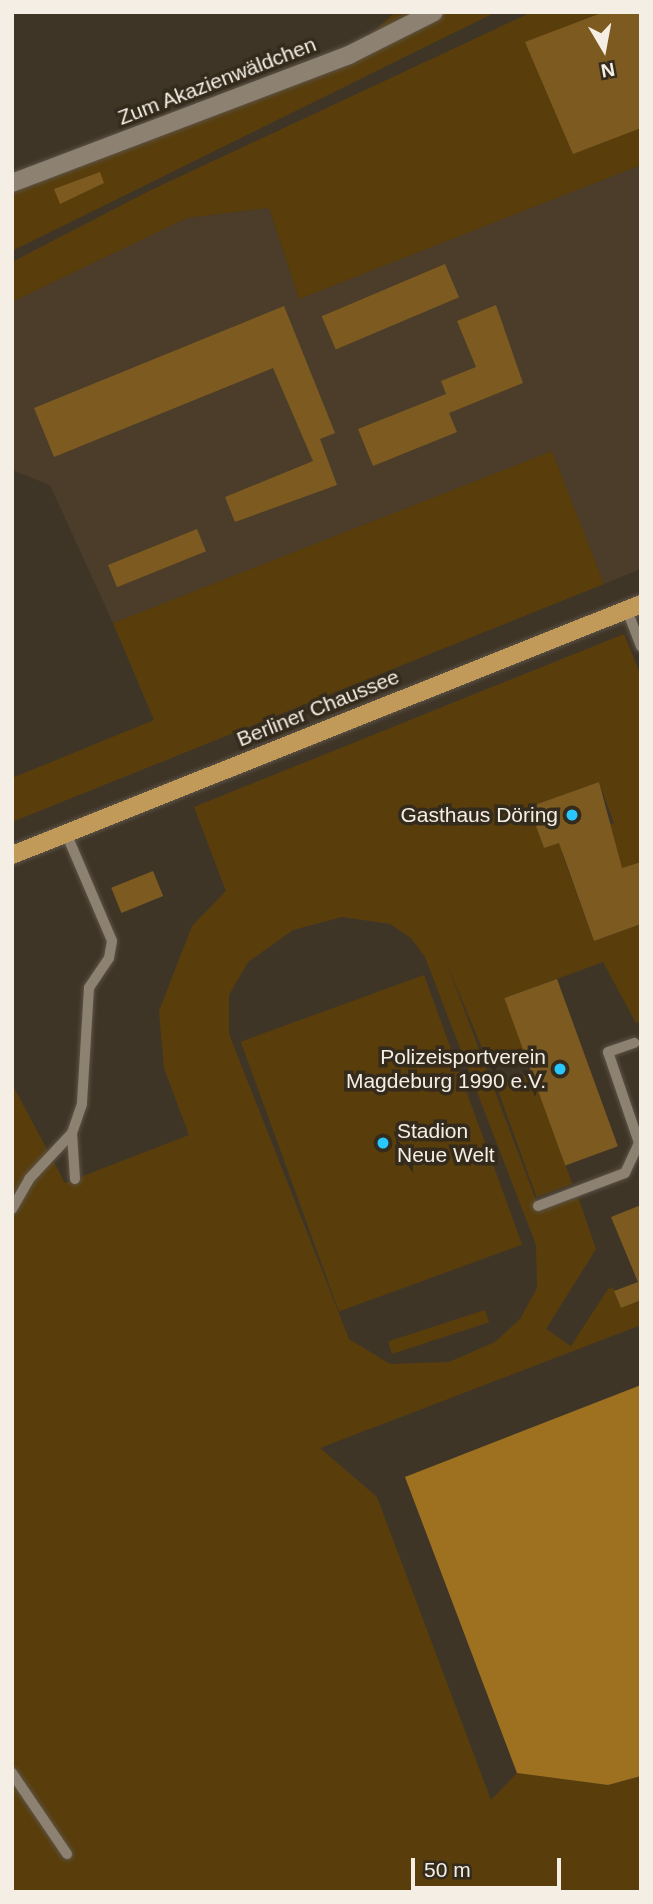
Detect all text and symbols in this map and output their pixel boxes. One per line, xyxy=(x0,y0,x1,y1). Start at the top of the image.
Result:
north arrow xyxy=(569,14,639,84)
street label: Zum Akazienwäldchen xyxy=(114,31,320,131)
text: N xyxy=(599,59,616,82)
street label: Berliner Chaussee xyxy=(233,664,403,752)
place label: Gasthaus Döring xyxy=(400,802,558,828)
marker: Gasthaus Döring xyxy=(564,807,580,823)
place label: Polizeisportverein Magdeburg 1990 e.V. xyxy=(346,1044,546,1094)
marker: Polizeisportverein Magdeburg 1990 e.V. xyxy=(552,1061,568,1077)
place label: Stadion Neue Welt xyxy=(397,1118,495,1168)
marker: Stadion Neue Welt xyxy=(375,1135,391,1151)
scale bar xyxy=(415,1844,566,1888)
text: 50 m xyxy=(424,1858,471,1881)

